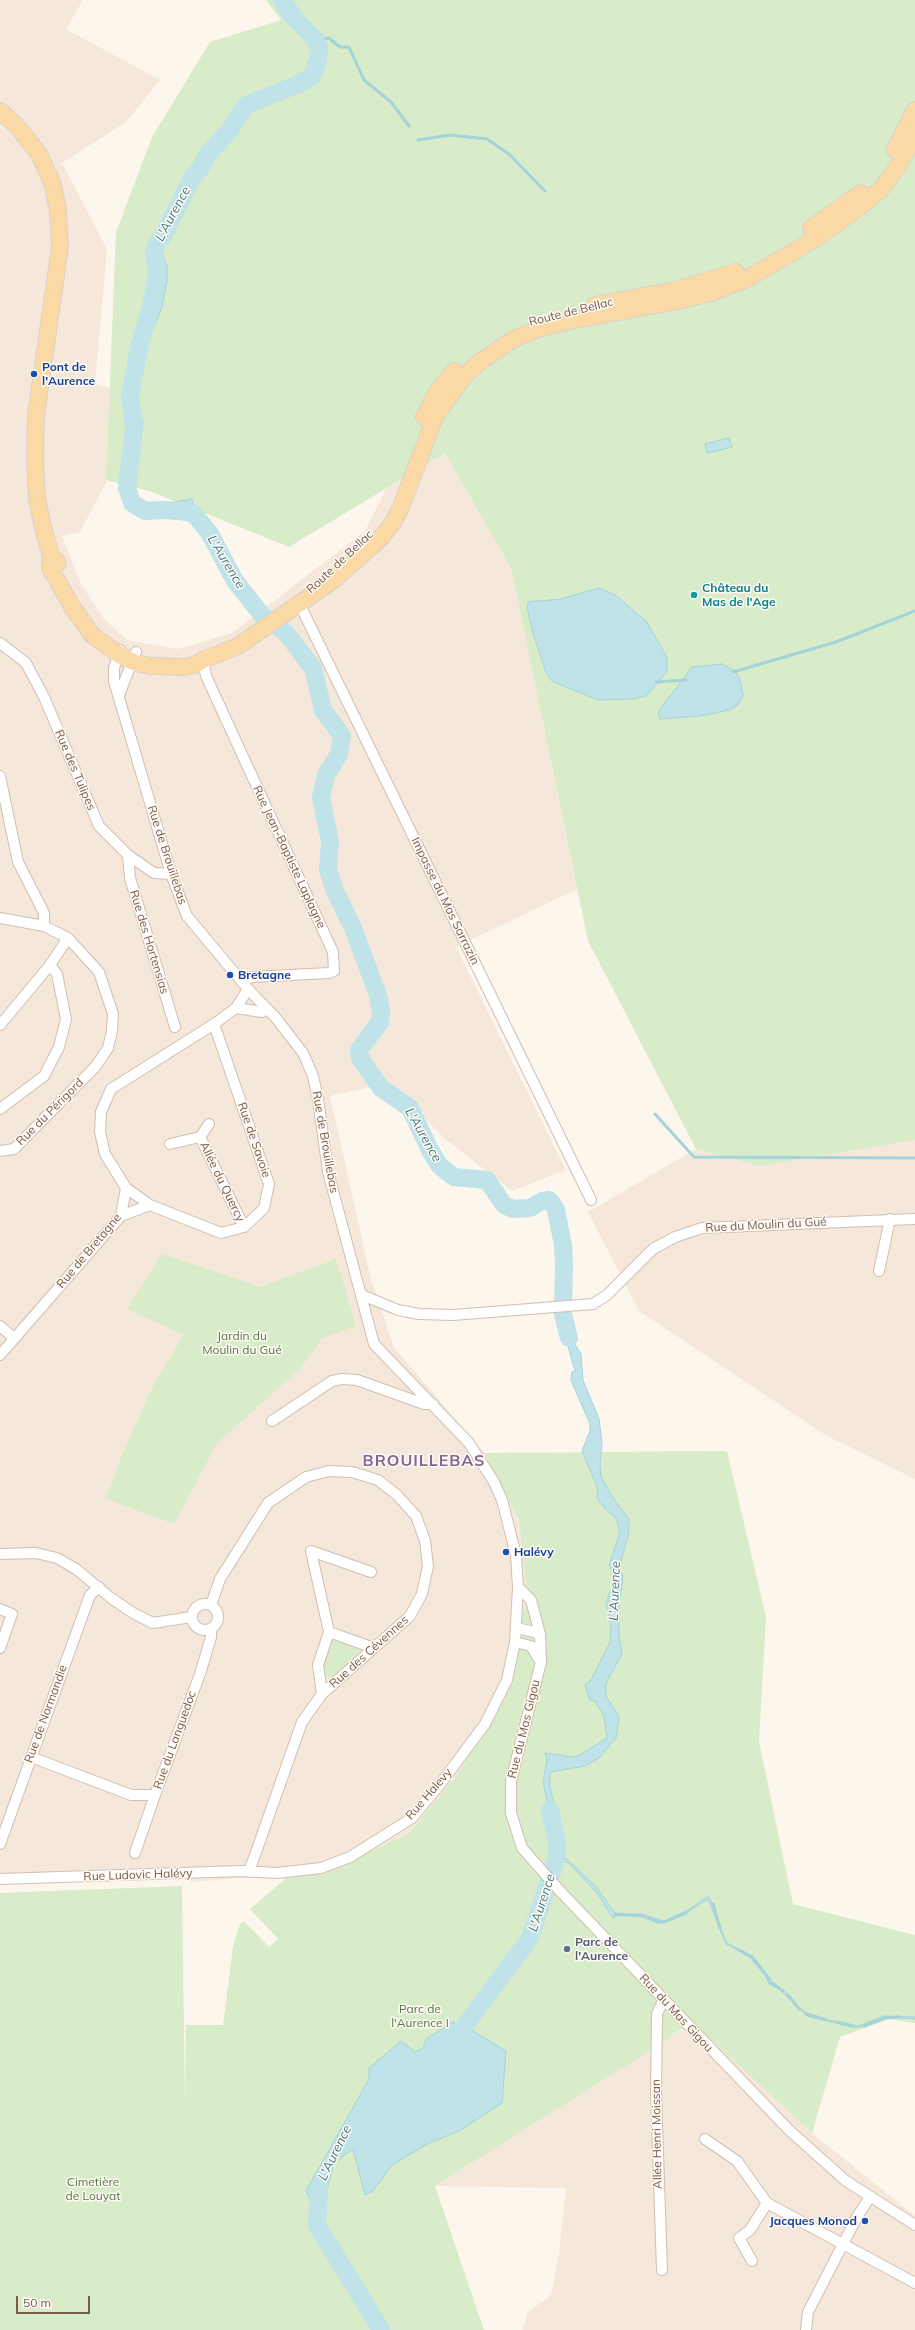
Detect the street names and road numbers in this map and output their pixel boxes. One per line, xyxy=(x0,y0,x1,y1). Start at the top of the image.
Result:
street label: Route de Bellac xyxy=(527,295,615,329)
street label: Route de Bellac xyxy=(304,527,376,597)
street label: Rue des Tulipes xyxy=(51,727,99,813)
street label: Rue Jean-Baptiste Laplagne xyxy=(250,783,328,931)
street label: Rue de Brouillebas xyxy=(144,804,190,906)
street label: Impasse du Mas Sarrazin xyxy=(408,835,482,967)
street label: Rue des Hortensias xyxy=(126,888,172,996)
street label: Rue du Périgord xyxy=(13,1075,87,1149)
street label: Rue de Brouillebas xyxy=(309,1090,341,1194)
street label: Rue de Savoie xyxy=(234,1100,274,1180)
street label: Allée du Quercy xyxy=(196,1140,248,1224)
street label: Rue de Bretagne xyxy=(54,1211,124,1291)
street label: Rue du Moulin du Gué xyxy=(705,1215,827,1235)
street label: Rue des Cévennes xyxy=(327,1613,411,1691)
street label: Rue de Normandie xyxy=(22,1663,70,1765)
street label: Rue du Mas Gigou xyxy=(505,1678,543,1780)
street label: Rue du Languedoc xyxy=(151,1689,199,1791)
street label: Rue Halevy xyxy=(403,1765,455,1823)
street label: Rue Ludovic Halévy xyxy=(83,1866,193,1884)
street label: Rue du Mas Gigou xyxy=(636,1971,716,2055)
street label: Allée Henri Moissan xyxy=(649,2079,665,2189)

